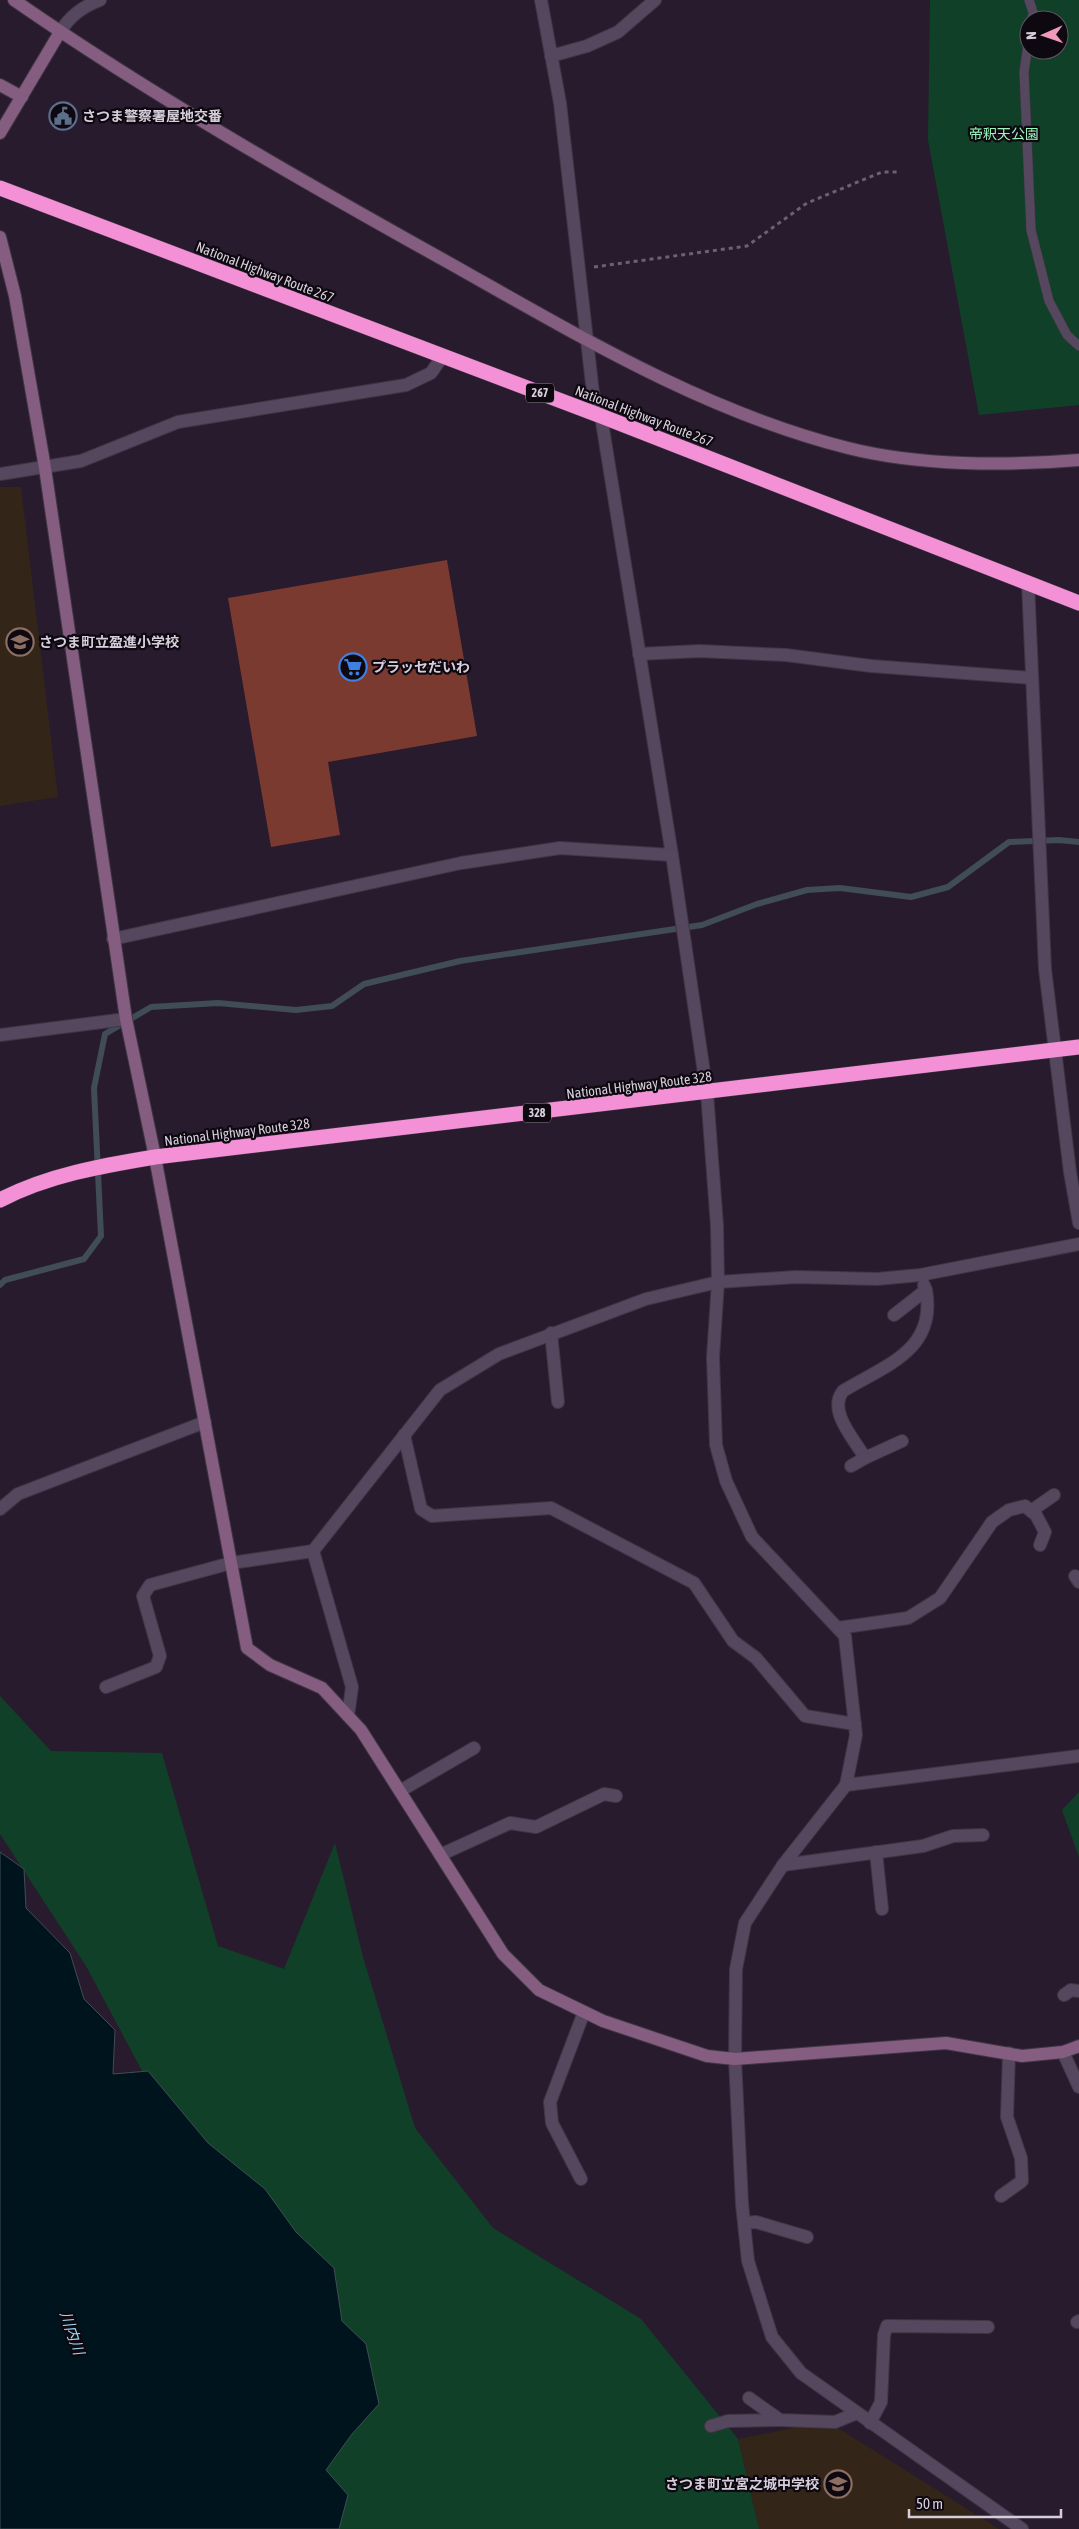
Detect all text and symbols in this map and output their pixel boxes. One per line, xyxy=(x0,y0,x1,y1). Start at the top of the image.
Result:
north arrow xyxy=(1019,10,1069,60)
text: N xyxy=(1023,31,1039,40)
public building icon: さつま警察署屋地交番 xyxy=(48,101,78,131)
place label: さつま警察署屋地交番 xyxy=(82,108,222,124)
park label: 帝釈天公園 xyxy=(969,126,1039,142)
street label: National Highway Route 267 xyxy=(194,238,336,306)
street label: National Highway Route 267 xyxy=(573,382,715,450)
road number: 267 xyxy=(526,383,554,402)
school or university icon: さつま町立盈進小学校 xyxy=(5,627,35,657)
place label: さつま町立盈進小学校 xyxy=(39,634,179,650)
supermarket icon: プラッセだいわ xyxy=(338,652,368,682)
place label: プラッセだいわ xyxy=(372,659,470,675)
street label: National Highway Route 328 xyxy=(565,1068,713,1102)
road number: 328 xyxy=(523,1104,551,1122)
street label: National Highway Route 328 xyxy=(163,1115,311,1149)
water label: 川内川 xyxy=(57,2309,88,2359)
school or university icon: さつま町立宮之城中学校 xyxy=(823,2469,853,2499)
place label: さつま町立宮之城中学校 xyxy=(665,2476,819,2492)
scale bar xyxy=(909,2486,1062,2518)
text: 50 m xyxy=(916,2495,943,2512)

